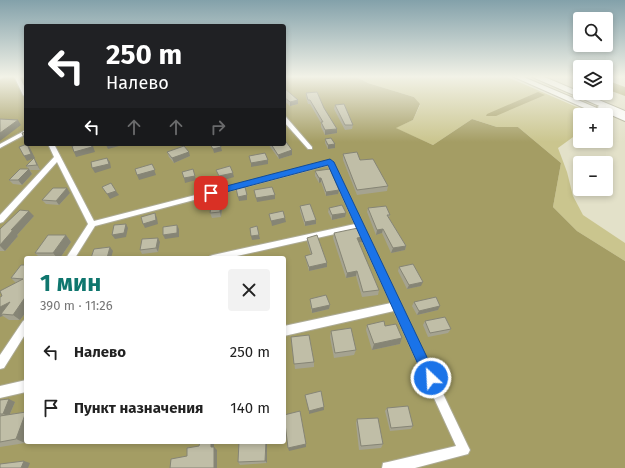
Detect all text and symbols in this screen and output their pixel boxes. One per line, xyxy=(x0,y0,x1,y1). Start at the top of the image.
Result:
map controls xyxy=(573,12,613,196)
button: search xyxy=(573,12,613,52)
text: 250 m xyxy=(106,38,182,71)
icon: left xyxy=(40,40,92,92)
button: layers xyxy=(573,60,613,100)
text: Налево xyxy=(106,72,169,94)
button: + xyxy=(573,108,613,148)
icon: left xyxy=(81,116,103,138)
icon: ahead xyxy=(123,116,145,138)
icon: ahead xyxy=(165,116,187,138)
icon: right xyxy=(207,116,229,138)
button: − xyxy=(573,156,613,196)
pin xyxy=(194,176,228,210)
icon: arrive xyxy=(200,182,222,204)
text: 1 мин xyxy=(40,269,101,297)
button: close xyxy=(228,269,270,311)
text: 390 m · 11:26 xyxy=(40,298,113,313)
icon: left xyxy=(40,341,62,363)
text: Налево xyxy=(74,343,126,361)
text: 250 m xyxy=(230,343,270,361)
position arrow xyxy=(410,357,452,399)
icon: arrive xyxy=(40,397,62,419)
text: Пункт назначения xyxy=(74,399,203,417)
text: 140 m xyxy=(230,399,270,417)

